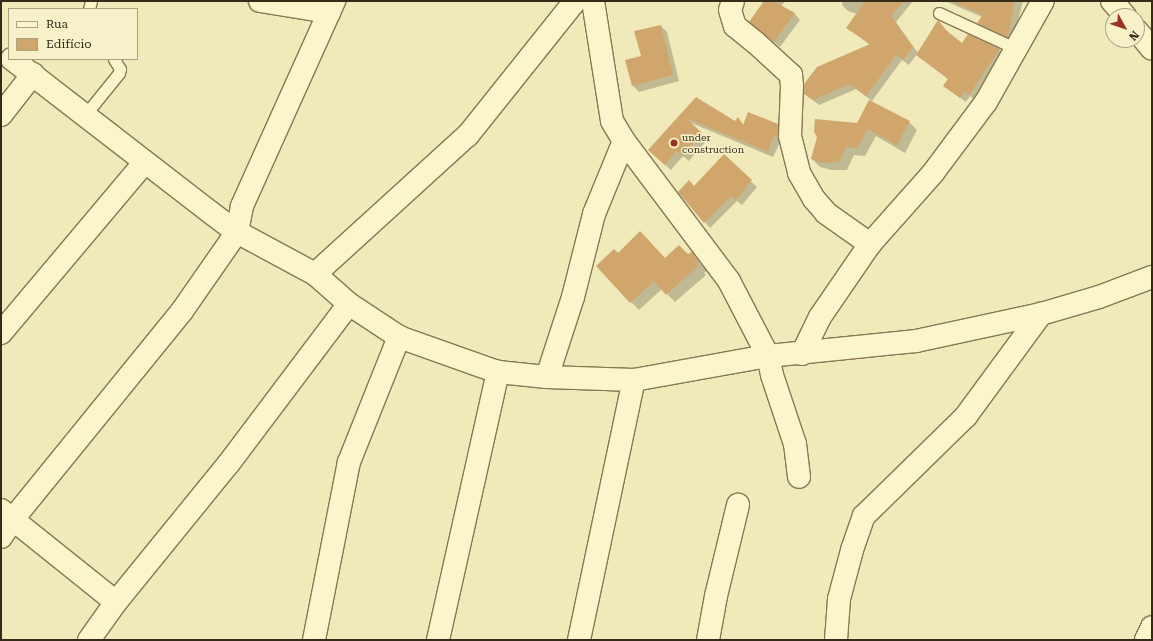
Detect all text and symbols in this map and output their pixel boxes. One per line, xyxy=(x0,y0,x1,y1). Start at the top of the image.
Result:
legend xyxy=(8,8,138,60)
north arrow xyxy=(1105,8,1145,48)
text: Rua xyxy=(46,17,68,31)
text: N xyxy=(1126,28,1142,43)
text: Edifício xyxy=(46,37,92,51)
place label: under construction xyxy=(682,131,744,154)
marker: under construction xyxy=(669,138,679,148)

